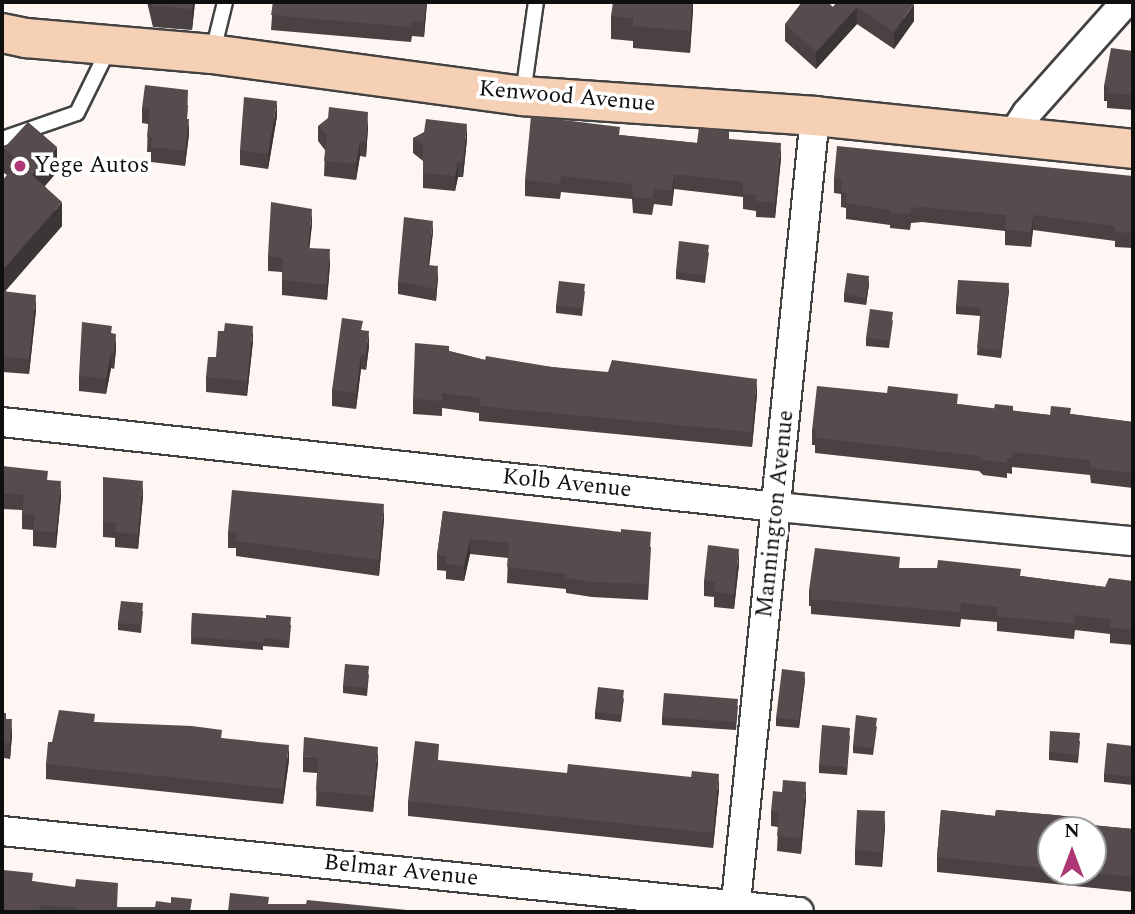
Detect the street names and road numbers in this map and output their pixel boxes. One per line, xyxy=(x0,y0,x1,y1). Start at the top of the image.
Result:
street label: Kenwood Avenue xyxy=(477,76,657,118)
street label: Mannington Avenue xyxy=(751,409,801,619)
street label: Kolb Avenue xyxy=(501,463,633,505)
street label: Belmar Avenue xyxy=(322,849,480,893)

